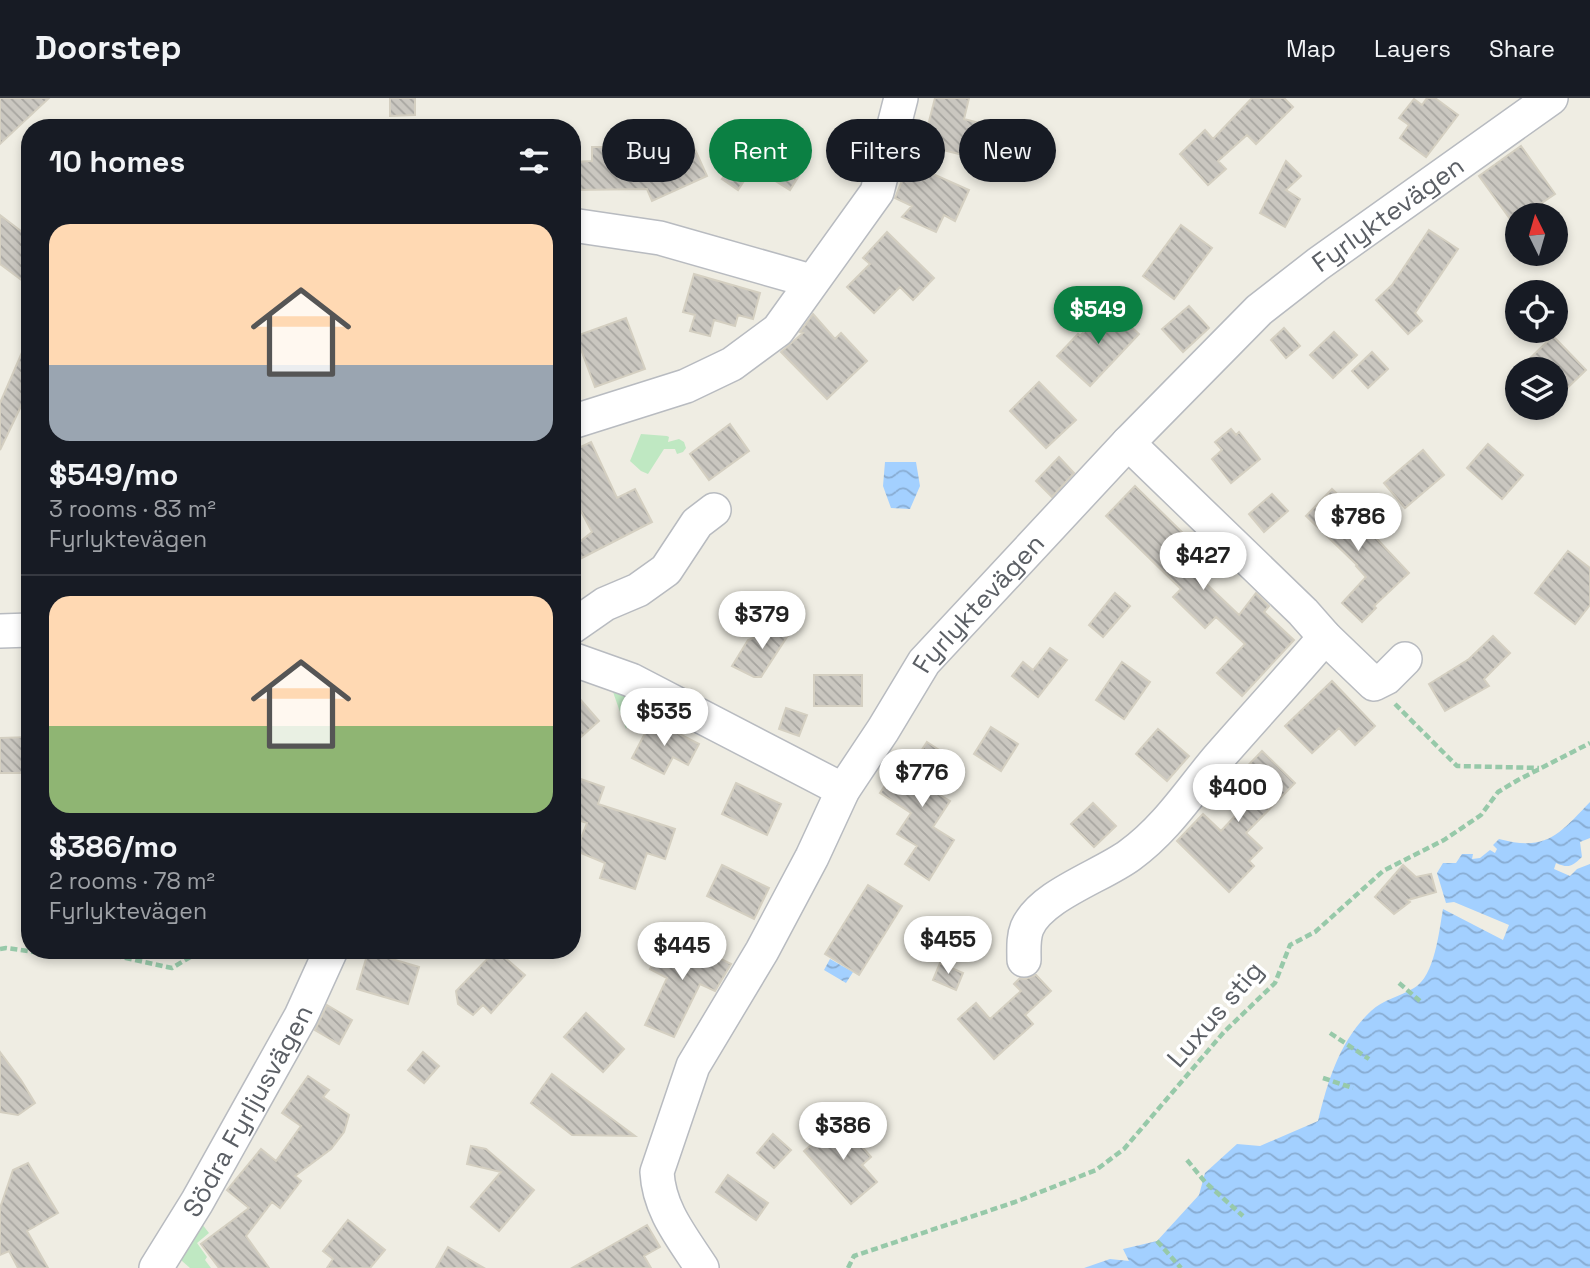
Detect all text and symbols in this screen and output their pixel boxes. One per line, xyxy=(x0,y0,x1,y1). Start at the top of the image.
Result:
text: Doorstep xyxy=(35,27,182,69)
text: Map xyxy=(1286,33,1336,64)
text: Layers xyxy=(1374,33,1451,64)
text: Share xyxy=(1489,33,1555,64)
chip: Buy xyxy=(602,119,695,182)
chip: Rent xyxy=(709,119,812,182)
chip: Filters xyxy=(826,119,945,182)
chip: New xyxy=(959,119,1056,182)
text: 10 homes xyxy=(49,142,185,181)
icon: filters xyxy=(515,142,553,180)
street label: Fyrlyktevägen xyxy=(1305,148,1471,280)
north arrow xyxy=(1505,203,1568,266)
map controls xyxy=(1505,203,1568,420)
icon: home xyxy=(238,269,364,395)
button: locate xyxy=(1505,280,1568,343)
pin: $549 xyxy=(1057,286,1139,346)
text: $549 xyxy=(1070,294,1126,324)
button: layers xyxy=(1505,357,1568,420)
text: $549/mo xyxy=(49,455,178,494)
text: 3 rooms · 83 m² xyxy=(49,494,216,524)
pin: $786 xyxy=(1317,494,1399,553)
text: $786 xyxy=(1331,501,1385,531)
text: Fyrlyktevägen xyxy=(49,524,207,554)
street label: Fyrlyktevägen xyxy=(904,527,1052,679)
pin: $427 xyxy=(1162,532,1244,592)
text: $427 xyxy=(1176,540,1230,570)
pin: $379 xyxy=(721,592,803,651)
text: $379 xyxy=(735,599,789,629)
icon: home xyxy=(238,641,364,767)
pin: $535 xyxy=(623,688,705,748)
text: $535 xyxy=(636,696,692,726)
pin: $776 xyxy=(881,750,963,809)
text: $776 xyxy=(895,757,949,787)
pin: $400 xyxy=(1197,764,1279,824)
text: $400 xyxy=(1209,772,1267,802)
text: $386/mo xyxy=(49,827,178,866)
text: 2 rooms · 78 m² xyxy=(49,866,215,896)
text: Fyrlyktevägen xyxy=(49,896,207,926)
pin: $455 xyxy=(907,916,989,976)
pin: $445 xyxy=(641,922,723,982)
text: $455 xyxy=(920,924,976,954)
text: $445 xyxy=(654,930,711,960)
street label: Luxus stig xyxy=(1159,954,1271,1074)
street label: Södra Fyrljusvägen xyxy=(175,1000,321,1223)
pin: $386 xyxy=(802,1102,884,1162)
text: $386 xyxy=(815,1110,871,1140)

